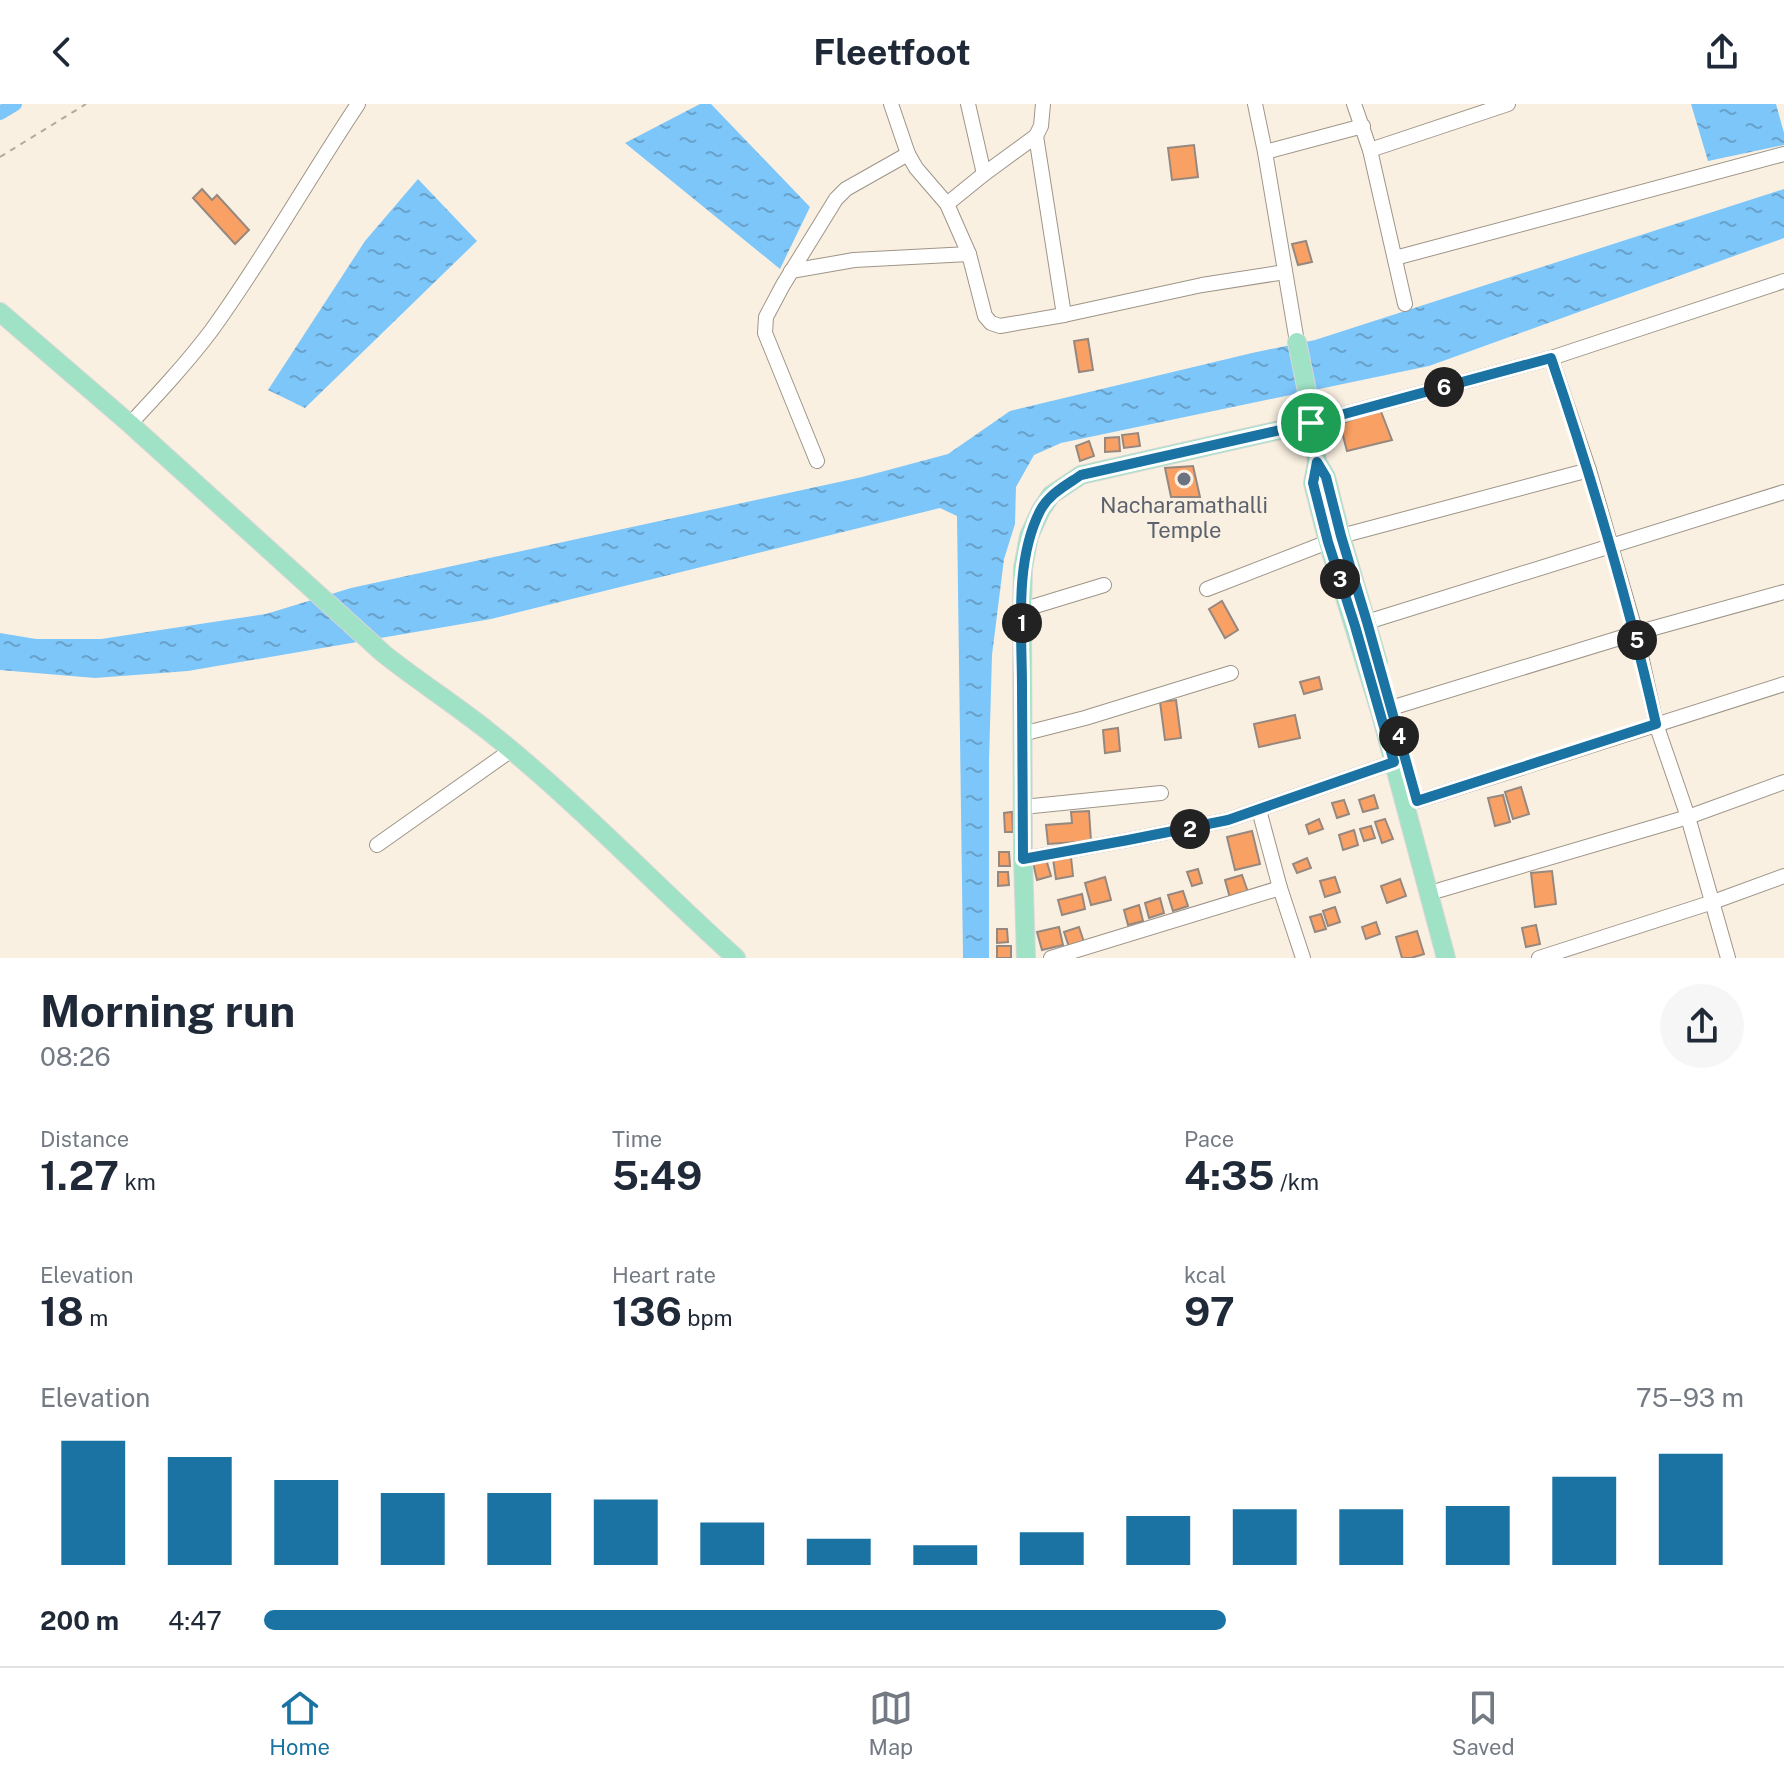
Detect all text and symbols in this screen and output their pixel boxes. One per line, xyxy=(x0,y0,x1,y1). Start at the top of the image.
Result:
icon: back xyxy=(40,30,84,74)
icon: share xyxy=(1700,30,1744,74)
text: Fleetfoot xyxy=(813,31,971,73)
pin: 6 xyxy=(1424,367,1464,407)
text: 6 xyxy=(1437,374,1451,400)
pin xyxy=(1277,389,1345,457)
icon: arrive xyxy=(1289,401,1333,445)
marker: Nacharamathalli Temple xyxy=(1175,470,1193,488)
place label: Nacharamathalli Temple xyxy=(1100,492,1268,543)
pin: 3 xyxy=(1320,559,1360,599)
text: 3 xyxy=(1333,566,1347,592)
pin: 1 xyxy=(1002,603,1042,643)
text: 1 xyxy=(1017,610,1027,636)
pin: 5 xyxy=(1617,620,1657,660)
text: 5 xyxy=(1630,627,1644,653)
pin: 4 xyxy=(1379,716,1419,756)
text: 4 xyxy=(1392,723,1406,749)
pin: 2 xyxy=(1170,809,1210,849)
text: 2 xyxy=(1183,816,1197,842)
button: share xyxy=(1660,984,1744,1068)
text: Morning run xyxy=(40,985,295,1037)
text: 08:26 xyxy=(40,1041,111,1072)
text: Distance xyxy=(40,1126,129,1152)
text: Time xyxy=(612,1126,662,1152)
text: Pace xyxy=(1184,1126,1234,1152)
text: 1.27 xyxy=(40,1152,119,1199)
text: 5:49 xyxy=(612,1152,702,1199)
text: 4:35 xyxy=(1184,1152,1275,1199)
text: km xyxy=(119,1169,156,1195)
text: /km xyxy=(1275,1169,1319,1195)
text: Elevation xyxy=(40,1262,133,1288)
text: Heart rate xyxy=(612,1262,716,1288)
text: kcal xyxy=(1184,1262,1226,1288)
text: 18 xyxy=(40,1288,84,1335)
text: 136 xyxy=(612,1288,682,1335)
text: 97 xyxy=(1184,1288,1235,1335)
text: m xyxy=(84,1305,108,1331)
text: bpm xyxy=(682,1305,733,1331)
text: Elevation xyxy=(40,1382,150,1413)
text: 75–93 m xyxy=(1636,1382,1744,1413)
text: 200 m xyxy=(40,1605,119,1636)
text: 4:47 xyxy=(168,1605,222,1636)
tab: Home xyxy=(269,1686,330,1760)
tab: Map xyxy=(869,1686,913,1760)
tab: Saved xyxy=(1452,1686,1515,1760)

